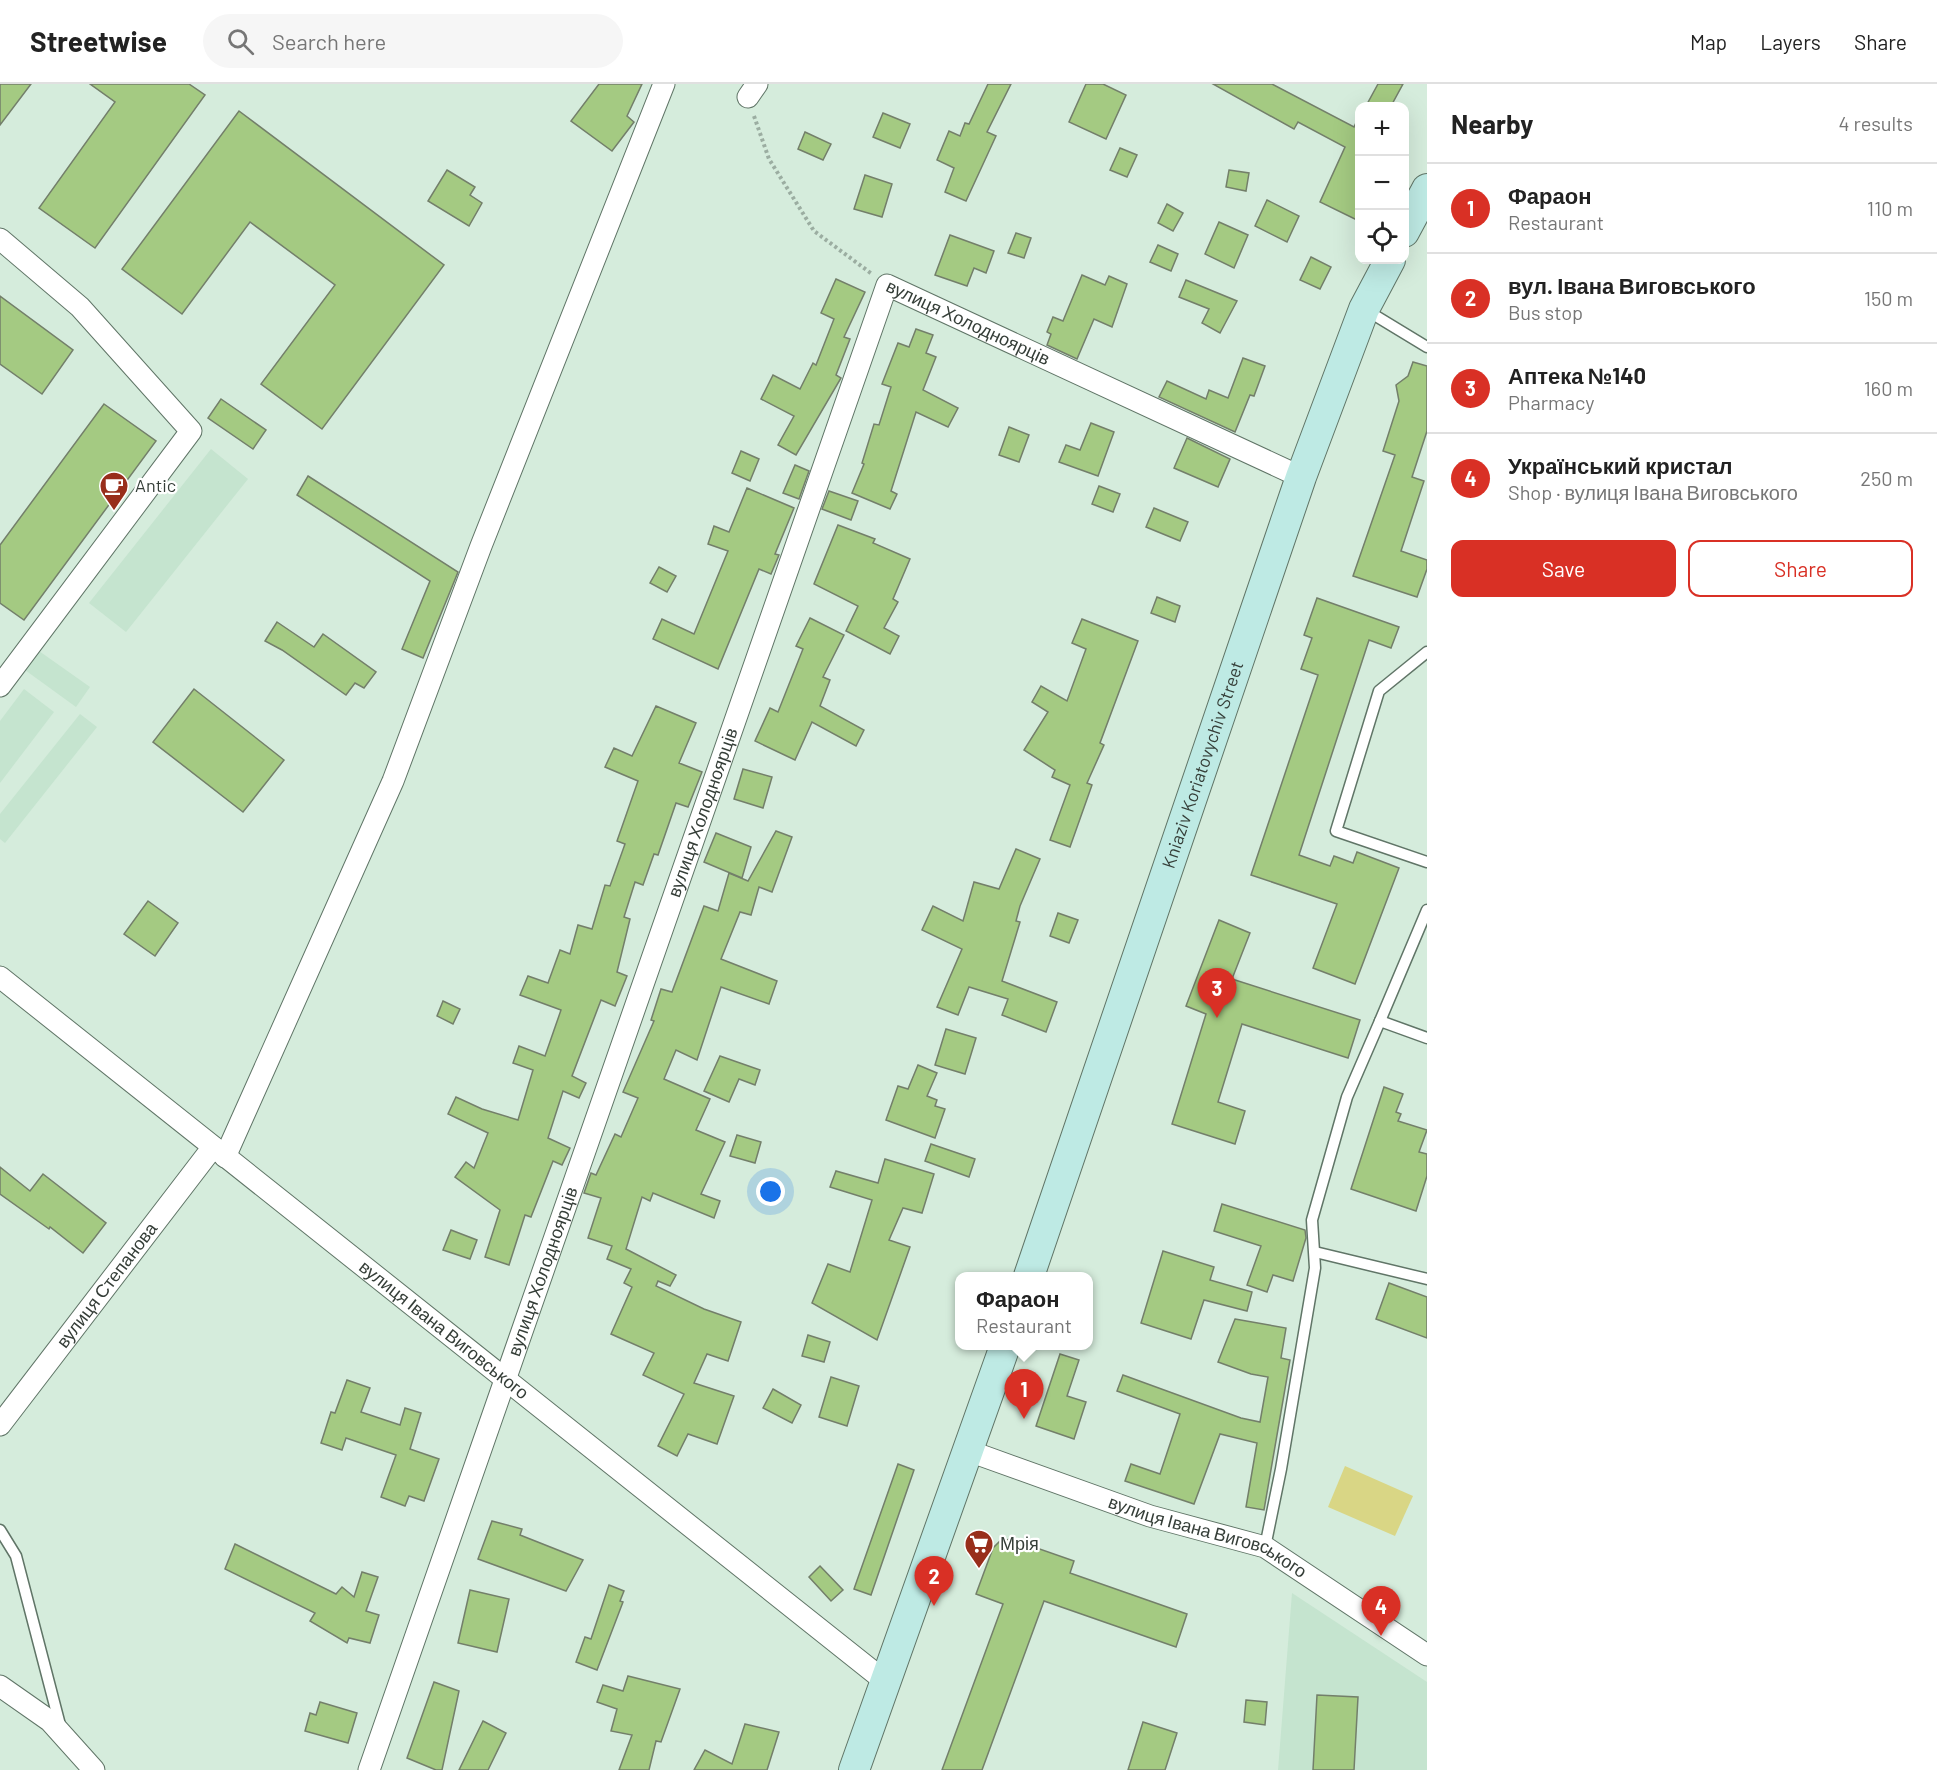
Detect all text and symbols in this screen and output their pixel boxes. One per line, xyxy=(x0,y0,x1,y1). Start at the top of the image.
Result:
search box xyxy=(203,14,623,68)
text: Streetwise xyxy=(30,24,167,58)
icon: search xyxy=(224,25,257,58)
text: Search here xyxy=(272,28,386,54)
text: Map xyxy=(1690,29,1727,54)
text: Layers xyxy=(1760,29,1821,54)
text: Share xyxy=(1854,29,1907,54)
map controls xyxy=(1355,102,1409,264)
button: + xyxy=(1355,102,1409,156)
text: Nearby xyxy=(1451,108,1533,139)
text: 4 results xyxy=(1838,111,1913,135)
button: − xyxy=(1355,156,1409,210)
text: Фараон xyxy=(1508,182,1591,208)
text: 1 xyxy=(1467,196,1474,220)
text: 110 m xyxy=(1867,196,1913,220)
button: locate xyxy=(1355,210,1409,264)
text: Restaurant xyxy=(1508,210,1604,234)
text: вул. Івана Виговського xyxy=(1508,272,1756,298)
street label: вулиця Холодноярців xyxy=(883,274,1054,369)
text: 2 xyxy=(1465,286,1476,310)
text: 150 m xyxy=(1864,286,1913,310)
text: Bus stop xyxy=(1508,300,1583,324)
text: Аптека №140 xyxy=(1508,362,1646,388)
text: 3 xyxy=(1465,376,1476,400)
text: 160 m xyxy=(1864,376,1913,400)
text: Pharmacy xyxy=(1508,390,1594,414)
text: Український кристал xyxy=(1508,452,1732,478)
text: 4 xyxy=(1464,466,1477,490)
text: 250 m xyxy=(1860,466,1913,490)
cafe icon: Antic xyxy=(98,470,130,512)
place label: Antic xyxy=(135,474,176,496)
text: Shop · вулиця Івана Виговського xyxy=(1508,480,1798,504)
button: Save xyxy=(1451,540,1676,597)
button: Share xyxy=(1688,540,1913,597)
street label: Kniaziv Koriatovychiv Street xyxy=(1157,658,1248,871)
street label: вулиця Холодноярців xyxy=(662,725,742,900)
pin: 3 xyxy=(1198,968,1236,1018)
your location xyxy=(756,1177,785,1206)
street label: вулиця Холодноярців xyxy=(502,1184,582,1359)
street label: вулиця Степанова xyxy=(51,1217,162,1352)
street label: вулиця Івана Виговського xyxy=(355,1255,533,1403)
popup xyxy=(955,1272,1093,1350)
text: Фараон xyxy=(976,1285,1059,1311)
text: Restaurant xyxy=(976,1313,1072,1337)
pin: 1 xyxy=(1004,1370,1044,1419)
street label: вулиця Івана Виговського xyxy=(1106,1490,1311,1582)
supermarket icon: Мрія xyxy=(963,1528,995,1570)
place label: Мрія xyxy=(1000,1532,1039,1554)
pin: 2 xyxy=(914,1556,954,1606)
pin: 4 xyxy=(1362,1586,1400,1636)

